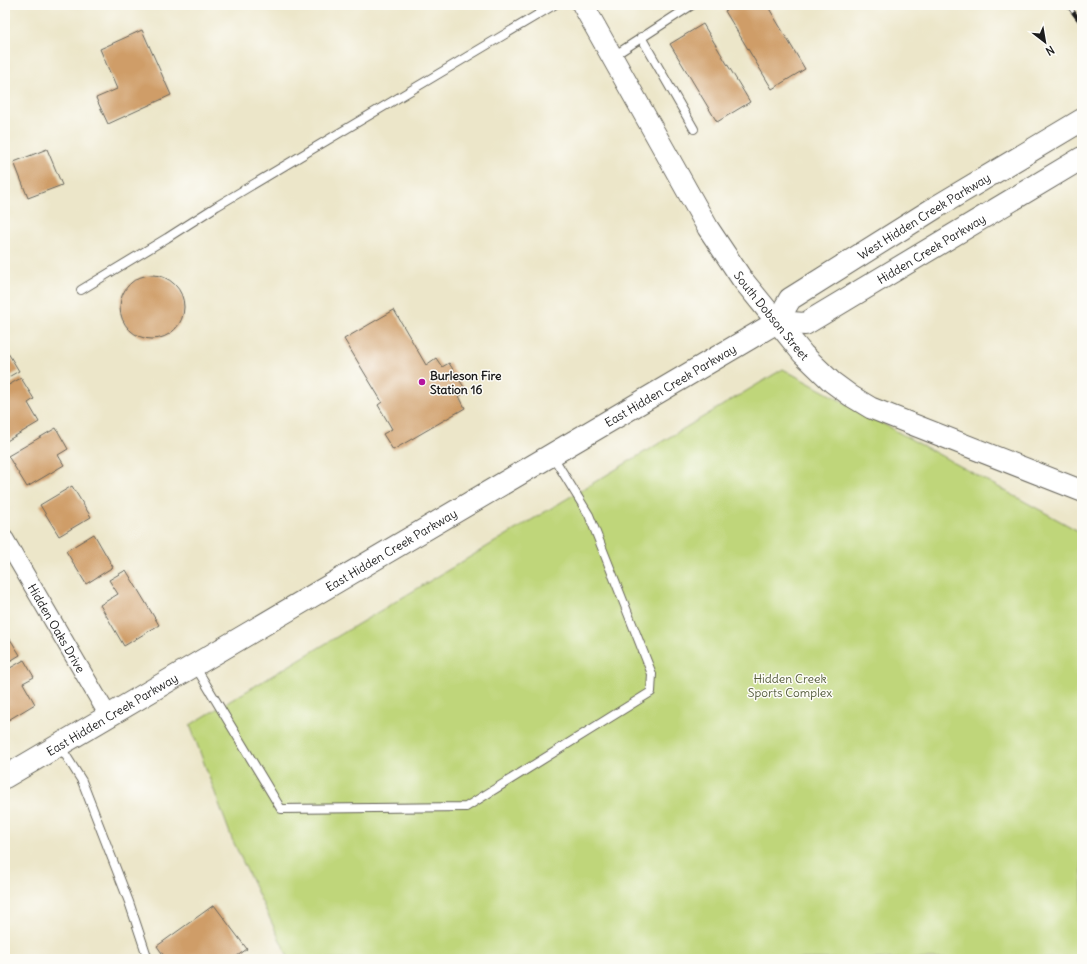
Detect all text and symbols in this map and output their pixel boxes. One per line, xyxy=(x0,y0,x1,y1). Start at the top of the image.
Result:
north arrow xyxy=(1025,22,1065,62)
text: N xyxy=(1043,43,1057,59)
street label: West Hidden Creek Parkway xyxy=(855,169,993,263)
street label: Hidden Creek Parkway xyxy=(874,210,988,286)
street label: South Dobson Street xyxy=(731,268,812,363)
street label: East Hidden Creek Parkway xyxy=(602,340,738,430)
place label: Burleson Fire Station 16 xyxy=(430,368,502,397)
marker: Burleson Fire Station 16 xyxy=(417,377,427,387)
street label: East Hidden Creek Parkway xyxy=(323,505,459,594)
street label: Hidden Oaks Drive xyxy=(25,581,89,675)
street label: East Hidden Creek Parkway xyxy=(43,670,180,759)
park label: Hidden Creek Sports Complex xyxy=(748,671,832,700)

